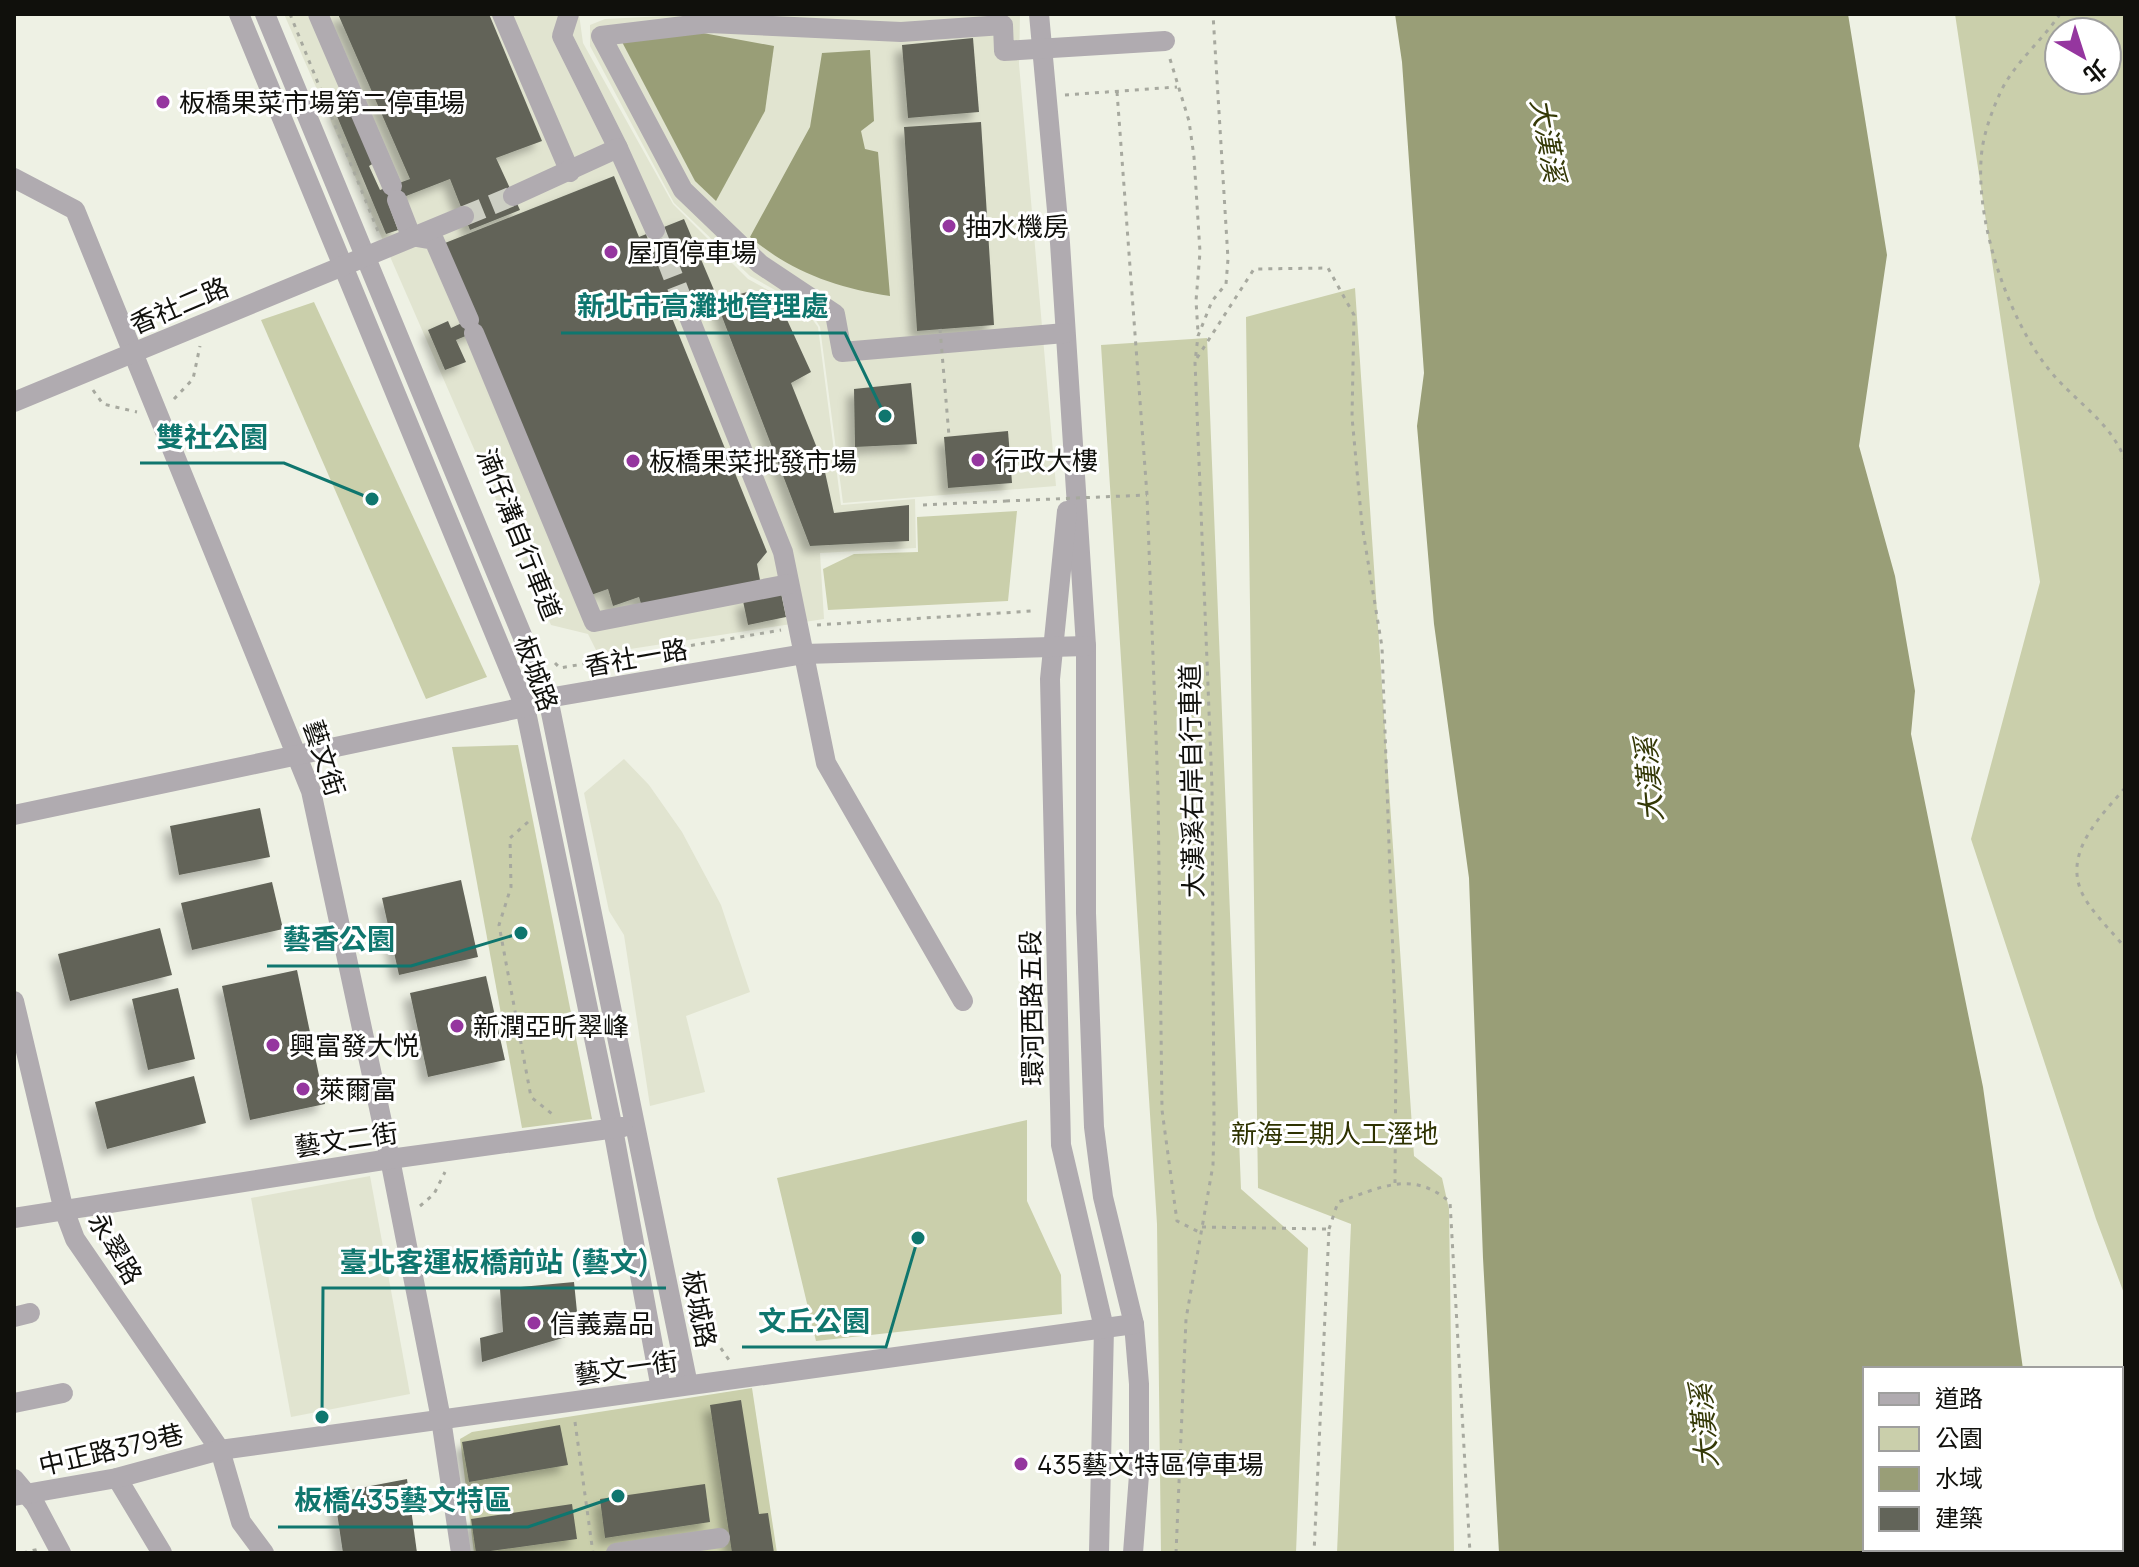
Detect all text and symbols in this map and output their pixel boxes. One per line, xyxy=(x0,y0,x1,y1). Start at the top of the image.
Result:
north arrow xyxy=(2043,16,2123,96)
text: 北 xyxy=(2078,53,2114,90)
place label: 板橋果菜市場第二停車場 xyxy=(179,84,465,120)
marker: 板橋果菜市場第二停車場 xyxy=(154,93,172,111)
water label: 大漢溪 xyxy=(1523,95,1576,189)
place label: 抽水機房 xyxy=(965,208,1069,244)
marker: 抽水機房 xyxy=(940,217,958,235)
place label: 屋頂停車場 xyxy=(627,234,757,270)
marker: 屋頂停車場 xyxy=(602,243,620,261)
street label: 香社二路 xyxy=(124,268,234,342)
callout: 新北市高灘地管理處 xyxy=(561,281,845,333)
text: 新北市高灘地管理處 xyxy=(577,286,829,324)
callout: 雙社公園 xyxy=(140,411,284,463)
text: 雙社公園 xyxy=(156,417,268,455)
place label: 行政大樓 xyxy=(994,442,1098,478)
street label: 湳仔溝自行車道 xyxy=(469,443,571,625)
place label: 板橋果菜批發市場 xyxy=(649,443,857,479)
marker: 行政大樓 xyxy=(969,451,987,469)
marker: 板橋果菜批發市場 xyxy=(624,452,642,470)
street label: 板城路 xyxy=(507,630,567,716)
street label: 香社一路 xyxy=(582,630,690,684)
street label: 大漢溪右岸自行車道 xyxy=(1171,664,1211,898)
street label: 藝文街 xyxy=(296,715,354,801)
water label: 大漢溪 xyxy=(1625,733,1671,824)
callout: 藝香公園 xyxy=(267,914,411,966)
text: 藝香公園 xyxy=(283,919,395,957)
street label: 環河西路五段 xyxy=(1012,930,1050,1086)
place label: 新潤亞昕翠峰 xyxy=(473,1008,629,1044)
marker: 新潤亞昕翠峰 xyxy=(448,1017,466,1035)
place label: 興富發大悦 xyxy=(289,1027,419,1063)
marker: 興富發大悦 xyxy=(264,1036,282,1054)
place label: 萊爾富 xyxy=(319,1071,397,1107)
marker: 萊爾富 xyxy=(294,1080,312,1098)
street label: 藝文二街 xyxy=(292,1114,400,1164)
park label: 新海三期人工溼地 xyxy=(1231,1115,1439,1151)
street label: 永翠路 xyxy=(80,1205,152,1291)
callout: 臺北客運板橋前站 (藝文) xyxy=(323,1236,666,1288)
text: 臺北客運板橋前站 (藝文) xyxy=(340,1242,650,1280)
street label: 板城路 xyxy=(675,1267,725,1351)
callout: 文丘公園 xyxy=(742,1295,886,1347)
text: 文丘公園 xyxy=(758,1301,870,1339)
place label: 信義嘉品 xyxy=(550,1305,654,1341)
marker: 信義嘉品 xyxy=(525,1314,543,1332)
street label: 藝文一街 xyxy=(572,1342,680,1392)
legend xyxy=(1863,1367,2123,1551)
water label: 大漢溪 xyxy=(1680,1379,1726,1470)
text: 道路 xyxy=(1935,1381,1983,1414)
street label: 中正路379巷 xyxy=(35,1415,187,1483)
text: 公園 xyxy=(1935,1421,1983,1454)
place label: 435藝文特區停車場 xyxy=(1037,1446,1264,1482)
marker: 435藝文特區停車場 xyxy=(1012,1455,1030,1473)
text: 水域 xyxy=(1935,1461,1983,1494)
callout: 板橋435藝文特區 xyxy=(278,1475,528,1527)
text: 板橋435藝文特區 xyxy=(294,1480,512,1518)
text: 建築 xyxy=(1935,1501,1983,1534)

